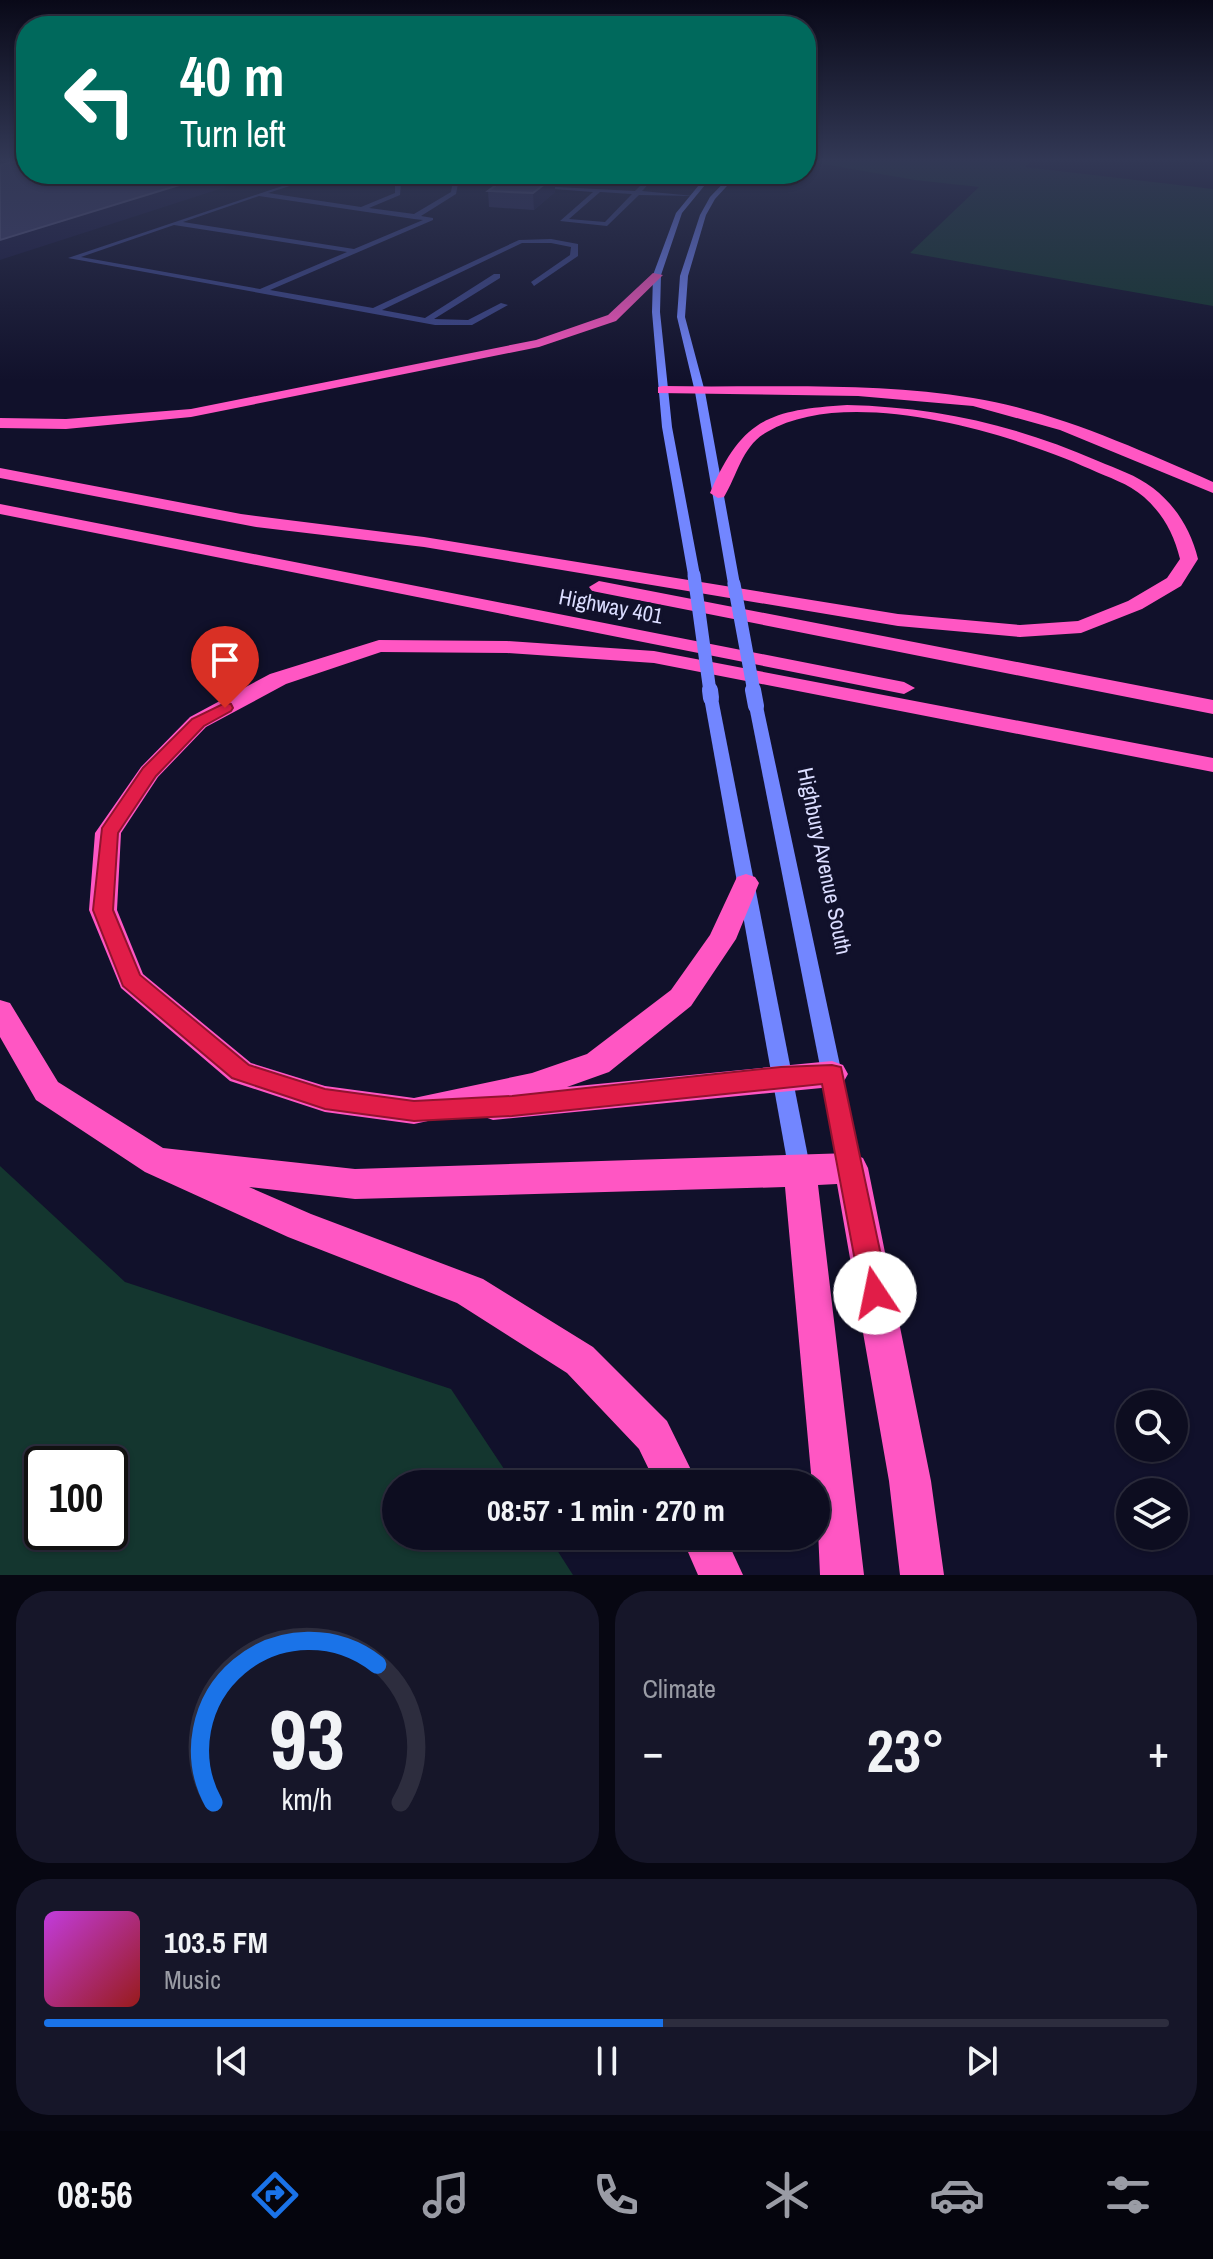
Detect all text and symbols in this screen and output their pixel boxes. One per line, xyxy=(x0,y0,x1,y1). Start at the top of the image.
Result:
text: 40 m xyxy=(180,38,285,113)
icon: left xyxy=(48,48,152,152)
text: Turn left xyxy=(180,110,286,158)
street label: Highway 401 xyxy=(556,581,666,631)
pin xyxy=(191,626,259,708)
icon: arrive xyxy=(203,638,247,682)
street label: Highbury Avenue South xyxy=(791,765,859,957)
position arrow xyxy=(833,1251,917,1335)
map controls xyxy=(1116,1390,1188,1550)
button: search xyxy=(1116,1390,1188,1462)
speed limit sign: 100 xyxy=(24,1446,128,1550)
button: layers xyxy=(1116,1478,1188,1550)
text: 08:57 · 1 min · 270 m xyxy=(487,1490,725,1530)
text: Climate xyxy=(643,1671,716,1706)
text: 93 xyxy=(269,1683,345,1795)
text: 23° xyxy=(866,1710,945,1791)
text: − xyxy=(643,1721,664,1781)
text: + xyxy=(1148,1721,1169,1781)
text: km/h xyxy=(282,1780,333,1819)
text: 103.5 FM xyxy=(164,1922,268,1962)
text: Music xyxy=(164,1962,221,1997)
icon: previous xyxy=(210,2039,254,2083)
icon: pause xyxy=(585,2039,629,2083)
icon: next xyxy=(960,2039,1004,2083)
icon: directions xyxy=(247,2167,303,2223)
icon: music xyxy=(418,2167,474,2223)
icon: phone xyxy=(588,2167,644,2223)
icon: climate xyxy=(759,2167,815,2223)
icon: car xyxy=(929,2167,985,2223)
icon: filters xyxy=(1100,2167,1156,2223)
text: 08:56 xyxy=(57,2171,133,2219)

